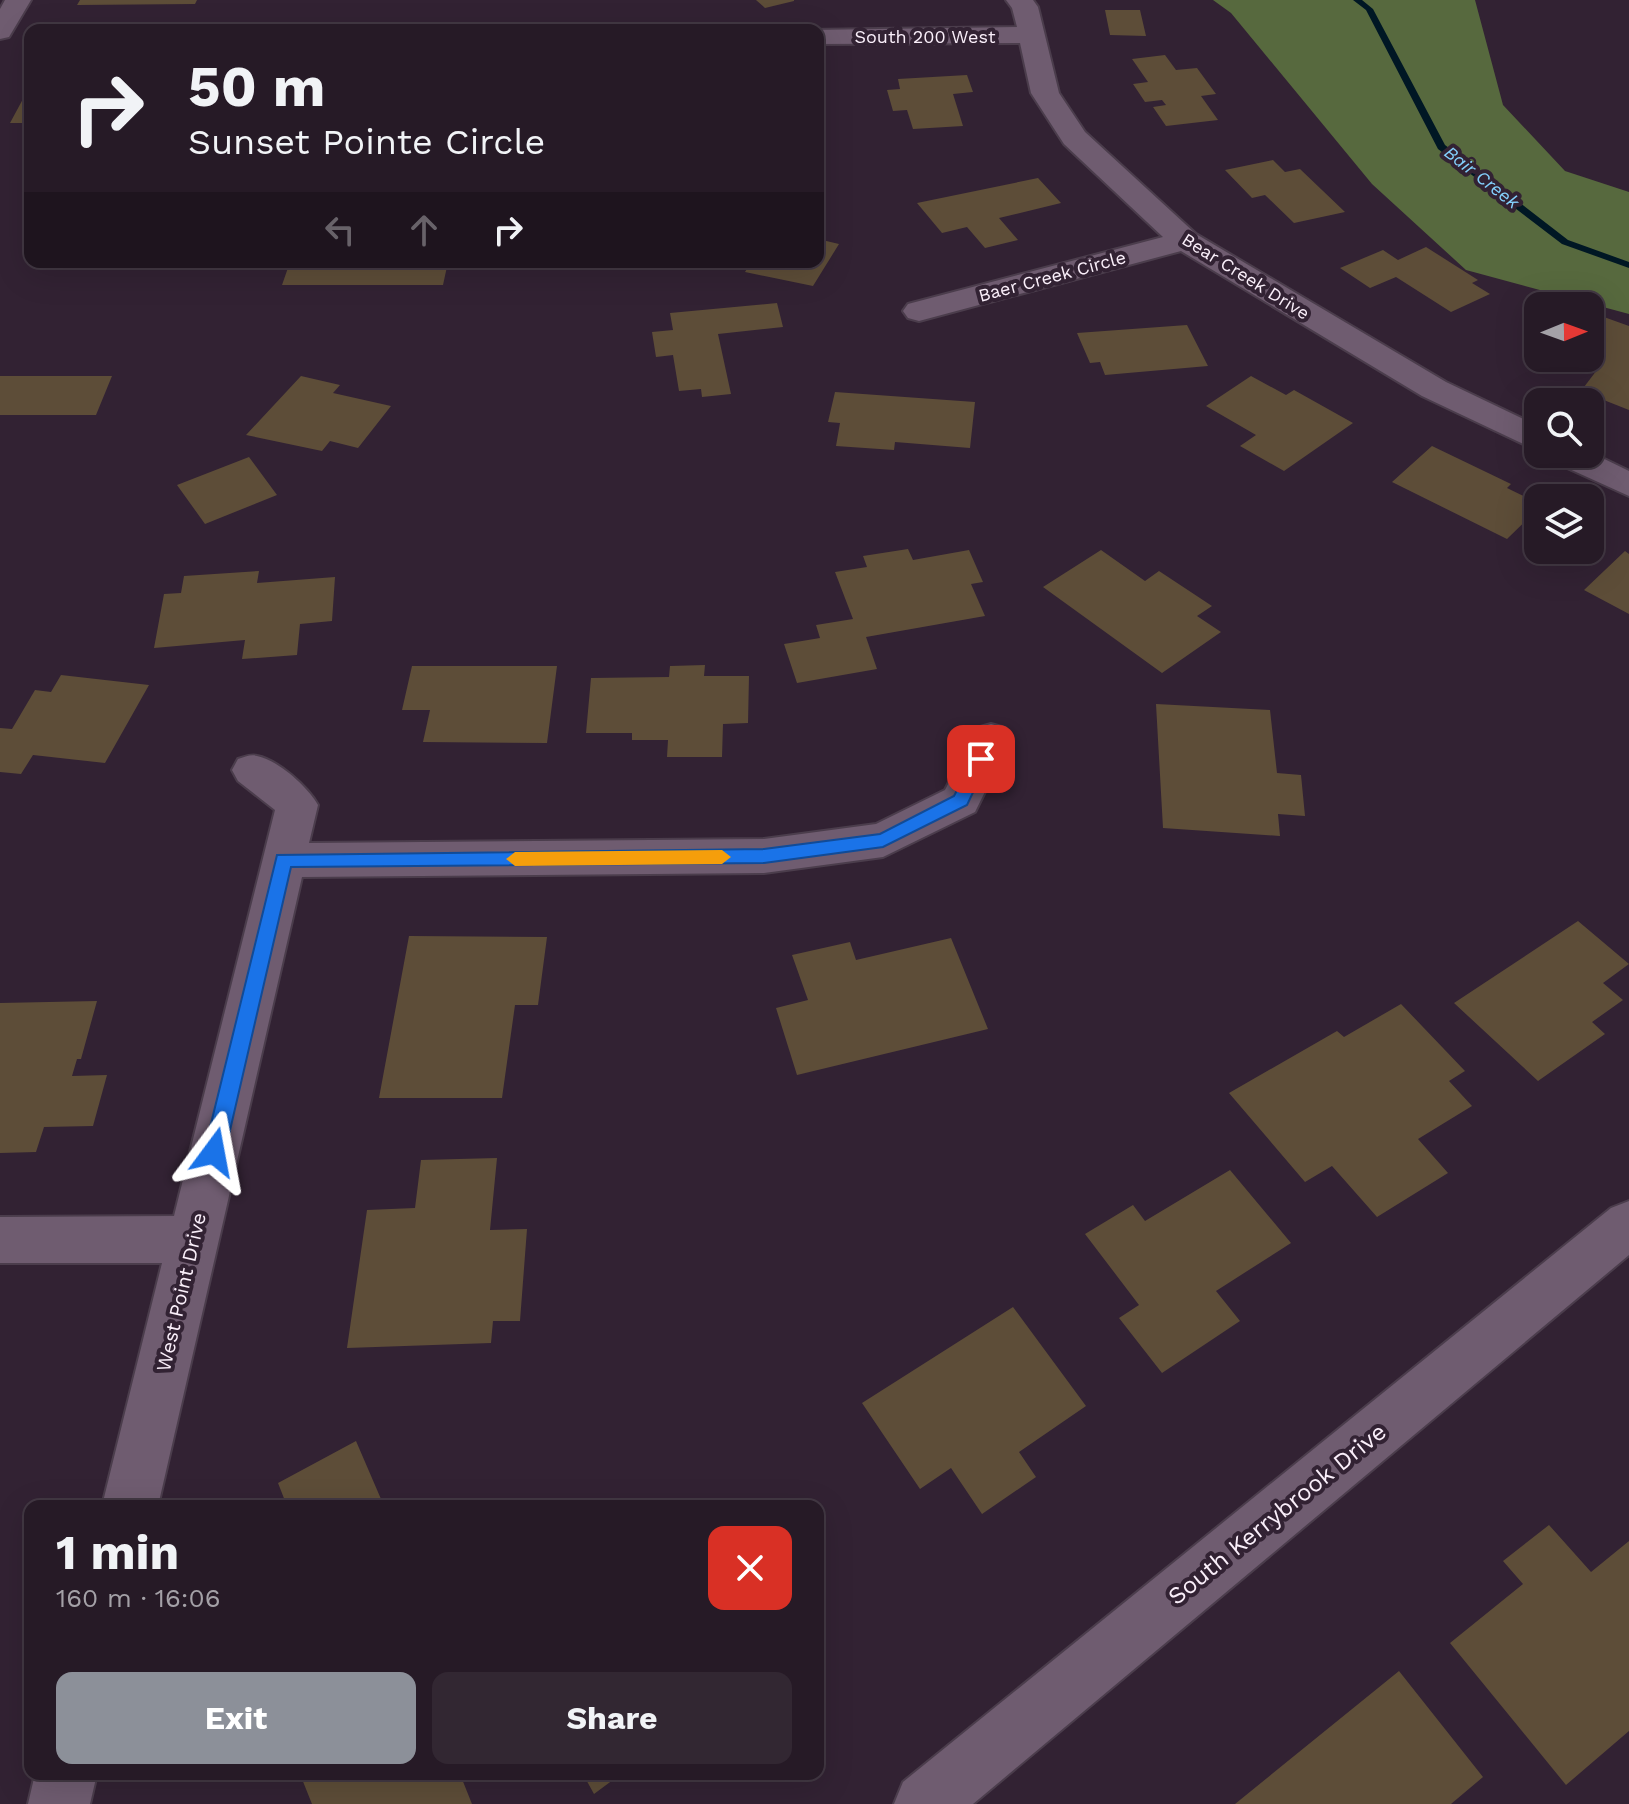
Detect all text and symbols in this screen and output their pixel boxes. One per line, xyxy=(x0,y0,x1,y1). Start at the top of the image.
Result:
street label: South 200 West xyxy=(855,26,996,47)
text: 50 m xyxy=(188,54,325,120)
icon: right xyxy=(56,56,160,160)
text: Sunset Pointe Circle xyxy=(188,121,545,163)
water label: Bair Creek xyxy=(1440,141,1525,213)
icon: left xyxy=(318,208,362,252)
icon: ahead xyxy=(402,208,446,252)
icon: right xyxy=(486,208,530,252)
street label: Bear Creek Drive xyxy=(1178,228,1314,324)
street label: Baer Creek Circle xyxy=(976,246,1128,306)
north arrow xyxy=(1524,292,1604,372)
map controls xyxy=(1524,292,1604,564)
button: search xyxy=(1524,388,1604,468)
button: layers xyxy=(1524,484,1604,564)
pin xyxy=(947,725,1015,793)
icon: arrive xyxy=(959,737,1003,781)
position arrow xyxy=(172,1110,256,1194)
street label: West Point Drive xyxy=(151,1210,211,1374)
street label: South Kerrybrook Drive xyxy=(1162,1417,1392,1611)
text: 1 min xyxy=(56,1524,179,1581)
button: close xyxy=(708,1526,792,1610)
text: 160 m · 16:06 xyxy=(56,1583,220,1613)
button: Exit xyxy=(56,1672,416,1764)
button: Share xyxy=(432,1672,792,1764)

